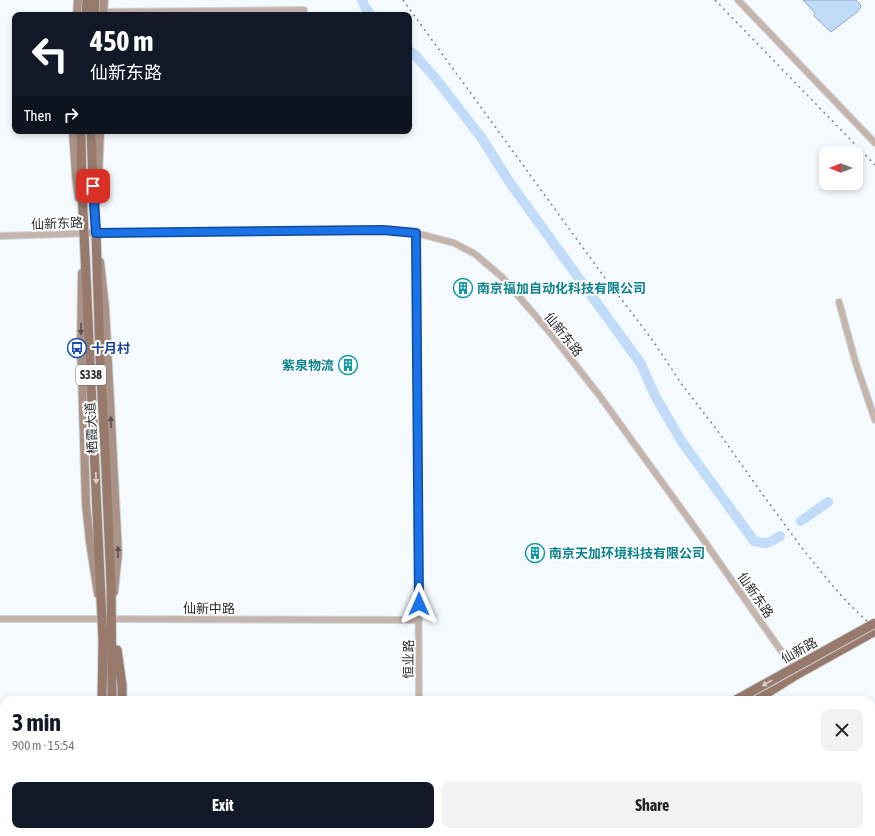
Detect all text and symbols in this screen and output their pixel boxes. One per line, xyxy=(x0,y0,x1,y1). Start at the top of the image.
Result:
text: 450 m xyxy=(90,25,153,57)
icon: left xyxy=(24,28,76,80)
text: 仙新东路 xyxy=(90,62,162,83)
icon: right xyxy=(60,104,82,126)
text: Then xyxy=(24,107,52,124)
north arrow xyxy=(819,146,863,190)
map controls xyxy=(819,146,863,190)
pin xyxy=(76,169,110,203)
icon: arrive xyxy=(82,175,104,197)
street label: 仙新东路 xyxy=(31,215,83,232)
building icon: 南京福加自动化科技有限公司 xyxy=(452,277,474,299)
place label: 南京福加自动化科技有限公司 xyxy=(477,281,646,296)
street label: 仙新东路 xyxy=(541,309,586,359)
one-way arrow xyxy=(78,323,84,336)
bus stop icon: 十月村 xyxy=(66,337,88,359)
place label: 十月村 xyxy=(91,341,130,356)
building icon: 紫泉物流 xyxy=(337,354,359,376)
place label: 紫泉物流 xyxy=(282,358,334,373)
road number: S338 xyxy=(76,365,106,385)
street label: 栖霞大道 xyxy=(83,402,100,454)
one-way arrow xyxy=(108,415,114,428)
one-way arrow xyxy=(92,472,99,484)
building icon: 南京天加环境科技有限公司 xyxy=(524,542,546,564)
one-way arrow xyxy=(115,545,121,558)
place label: 南京天加环境科技有限公司 xyxy=(549,546,705,561)
street label: 仙新东路 xyxy=(735,570,777,621)
position arrow xyxy=(398,583,440,625)
street label: 仙新中路 xyxy=(183,601,235,616)
street label: 仙新路 xyxy=(779,634,820,666)
street label: 恒业路 xyxy=(401,639,416,679)
one-way arrow xyxy=(762,679,773,686)
text: 3 min xyxy=(12,709,61,736)
button: close xyxy=(821,709,863,751)
text: 900 m · 15:54 xyxy=(12,738,75,753)
button: Exit xyxy=(12,782,434,828)
button: Share xyxy=(442,782,863,828)

